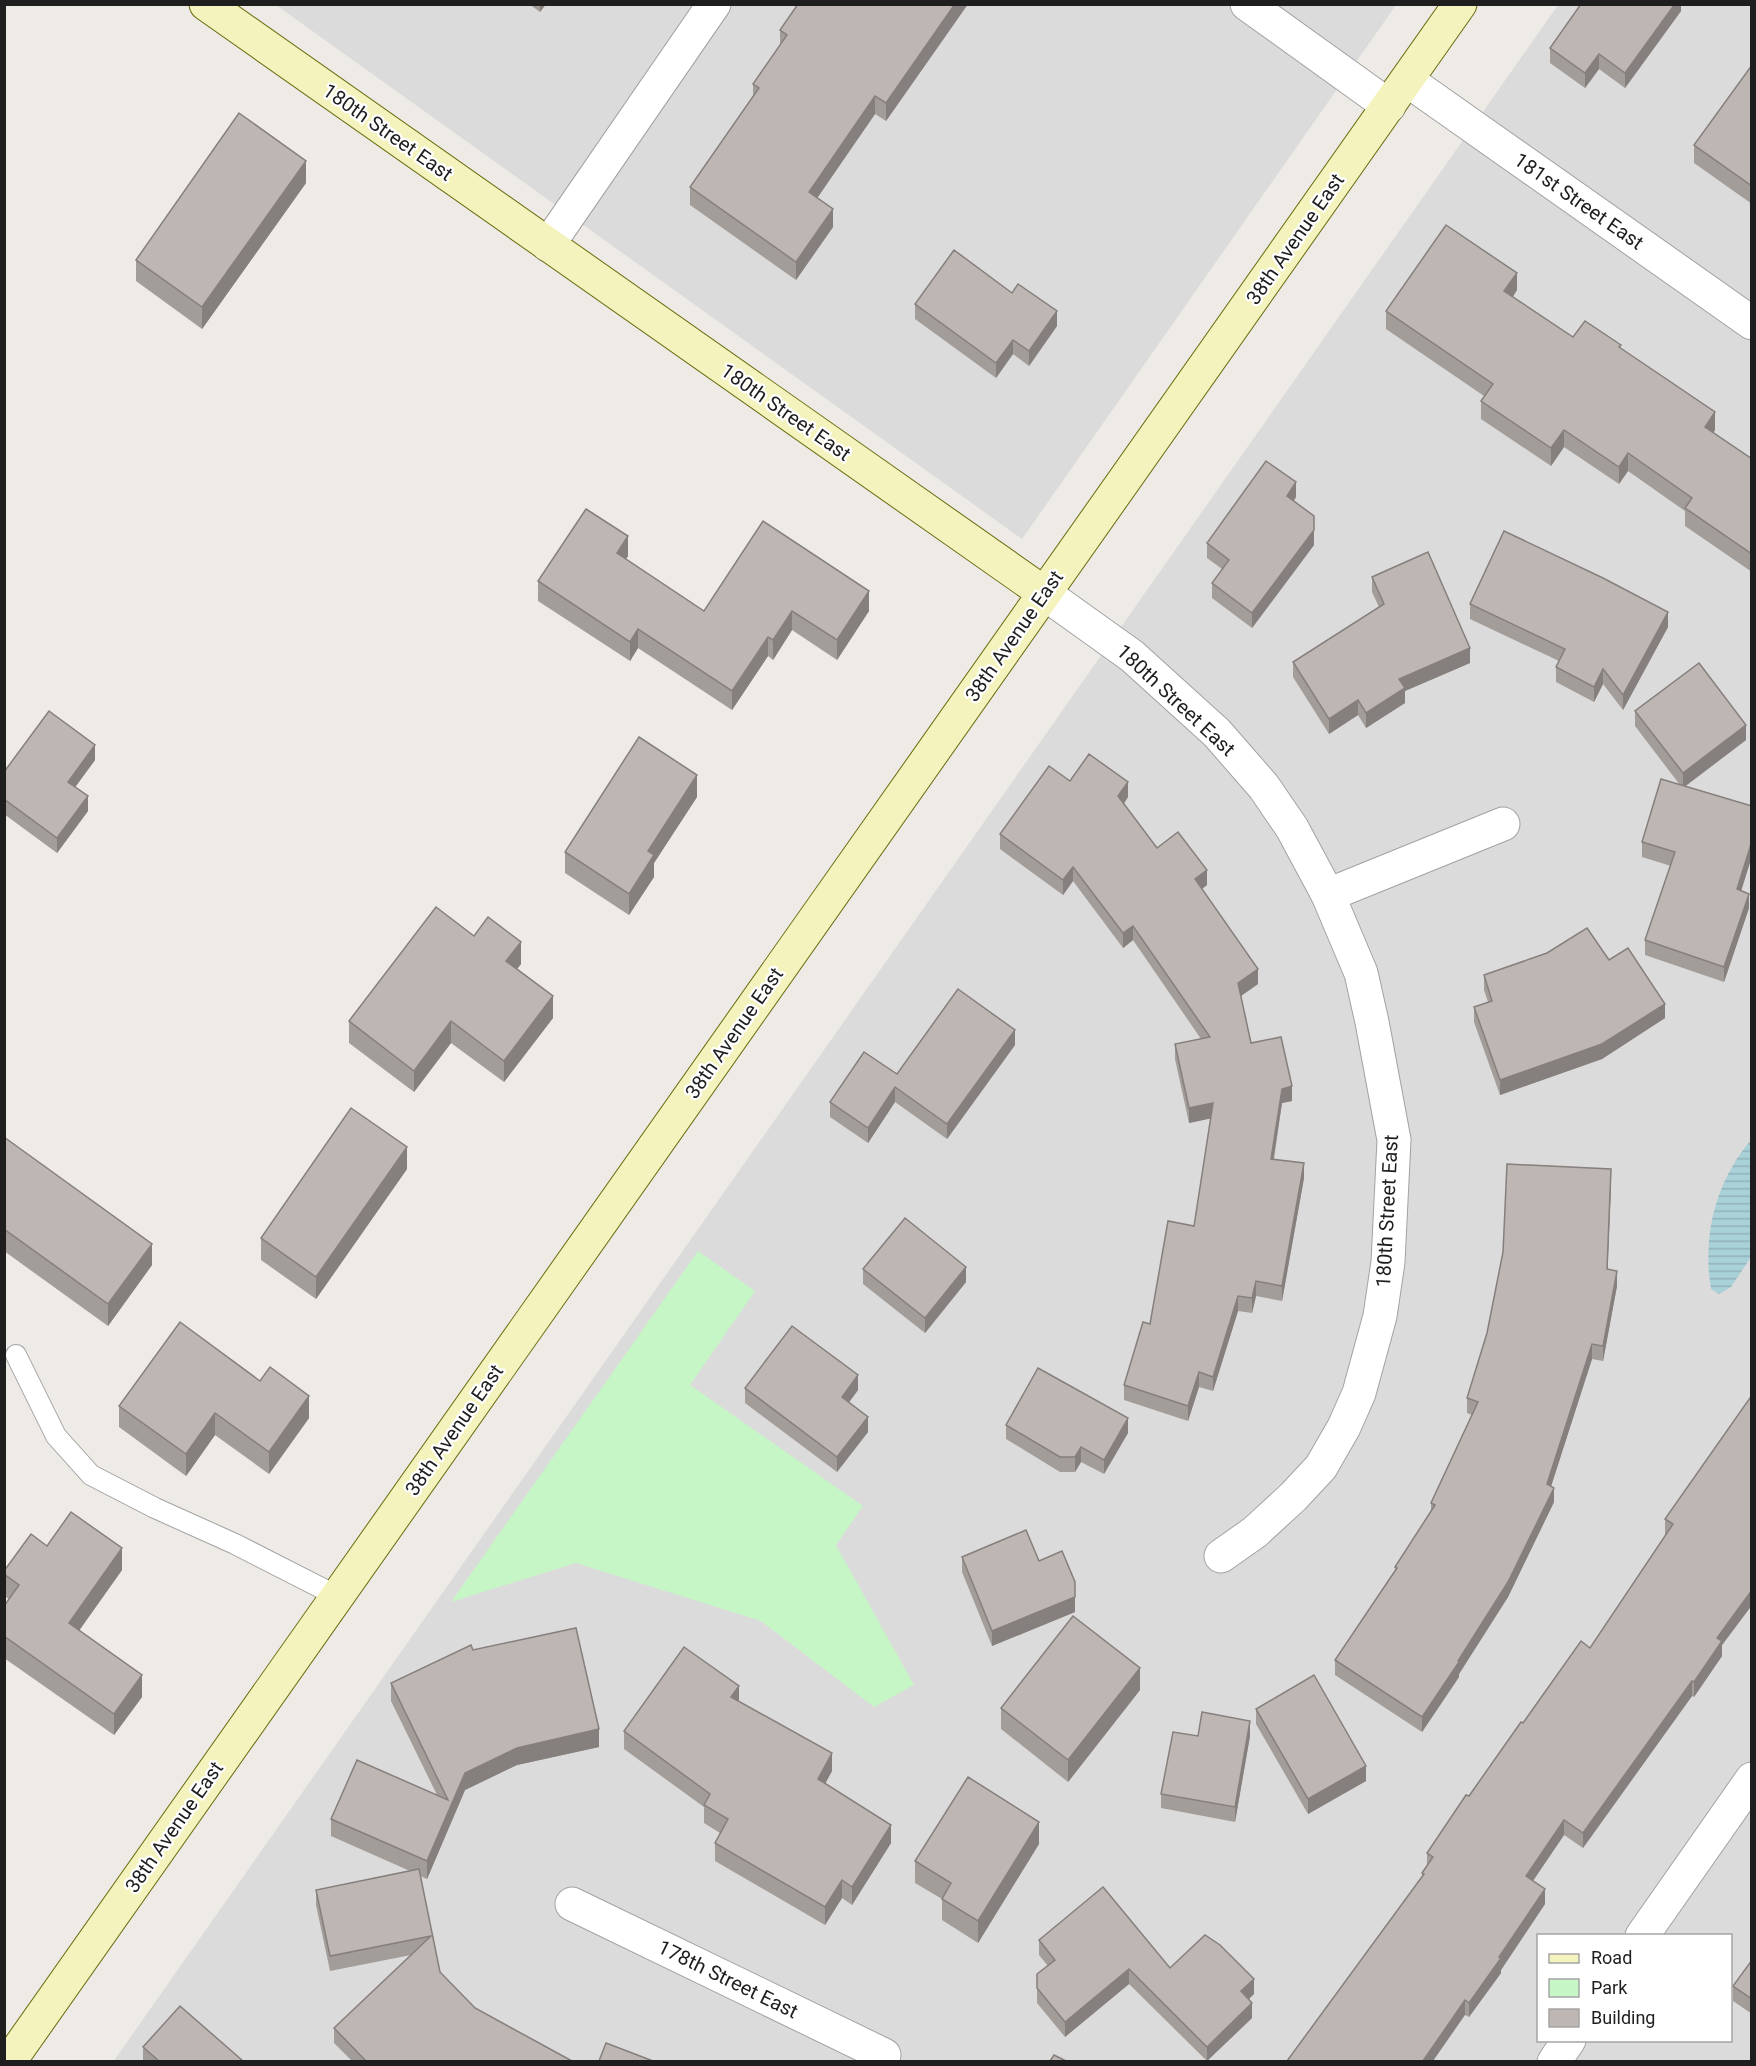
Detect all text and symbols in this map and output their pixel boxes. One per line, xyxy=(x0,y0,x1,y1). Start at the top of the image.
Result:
street label: 180th Street East xyxy=(318,78,458,186)
street label: 181st Street East xyxy=(1510,147,1648,255)
street label: 38th Avenue East xyxy=(1241,169,1349,309)
street label: 180th Street East xyxy=(716,358,856,466)
street label: 38th Avenue East xyxy=(960,566,1068,706)
street label: 180th Street East xyxy=(1112,639,1240,761)
street label: 38th Avenue East xyxy=(680,963,788,1103)
street label: 180th Street East xyxy=(1371,1134,1403,1288)
street label: 38th Avenue East xyxy=(400,1360,508,1500)
street label: 38th Avenue East xyxy=(120,1757,228,1897)
legend xyxy=(1537,1934,1732,2042)
street label: 178th Street East xyxy=(654,1935,802,2023)
text: Road xyxy=(1591,1947,1632,1968)
text: Park xyxy=(1591,1977,1628,1998)
text: Building xyxy=(1591,2007,1655,2028)

